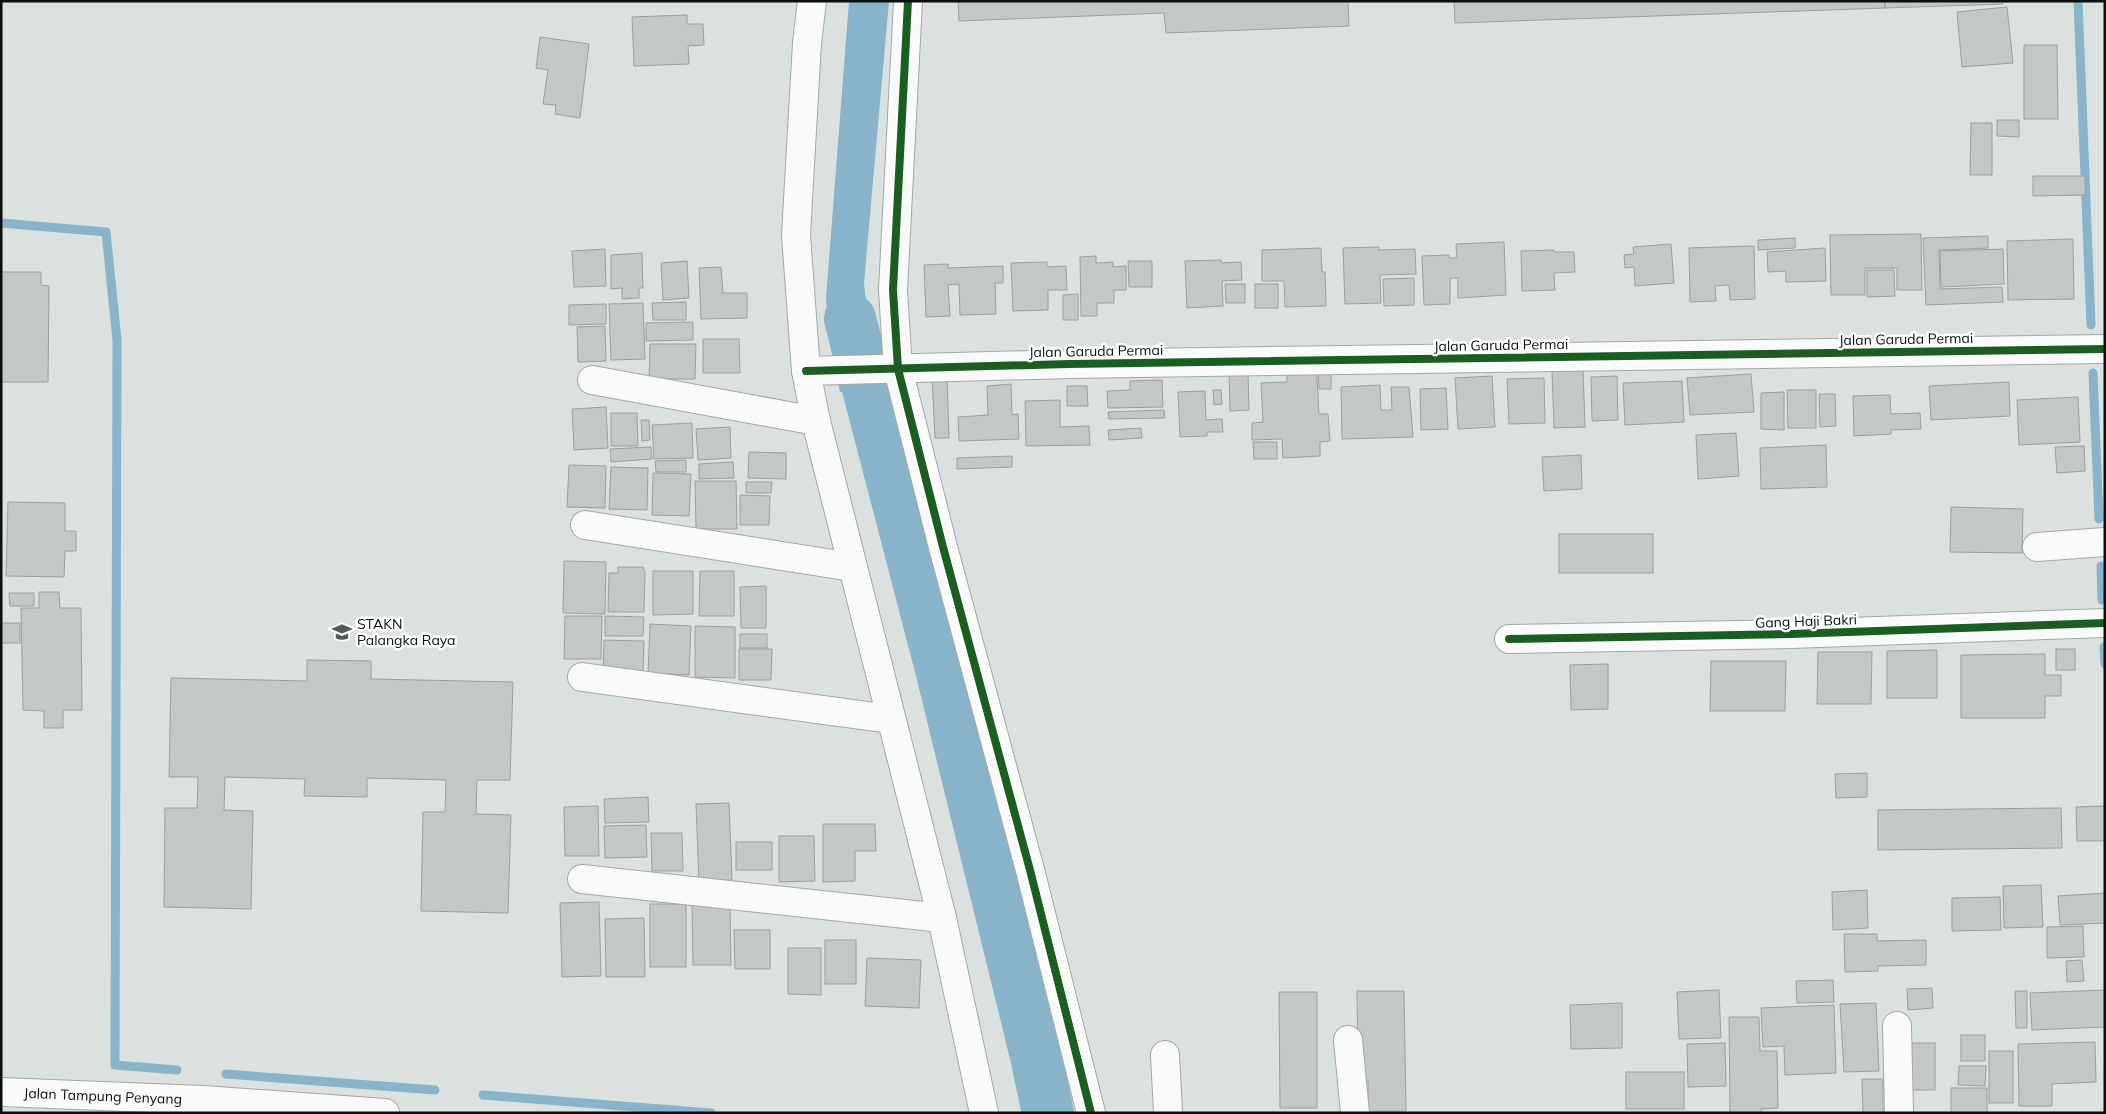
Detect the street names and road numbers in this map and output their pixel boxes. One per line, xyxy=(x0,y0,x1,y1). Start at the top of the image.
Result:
street label: Jalan Garuda Permai xyxy=(1839,329,1973,349)
street label: Jalan Garuda Permai xyxy=(1434,335,1568,355)
street label: Jalan Garuda Permai xyxy=(1029,341,1163,361)
street label: Gang Haji Bakri xyxy=(1755,610,1857,632)
street label: Jalan Tampung Penyang xyxy=(23,1084,182,1108)

